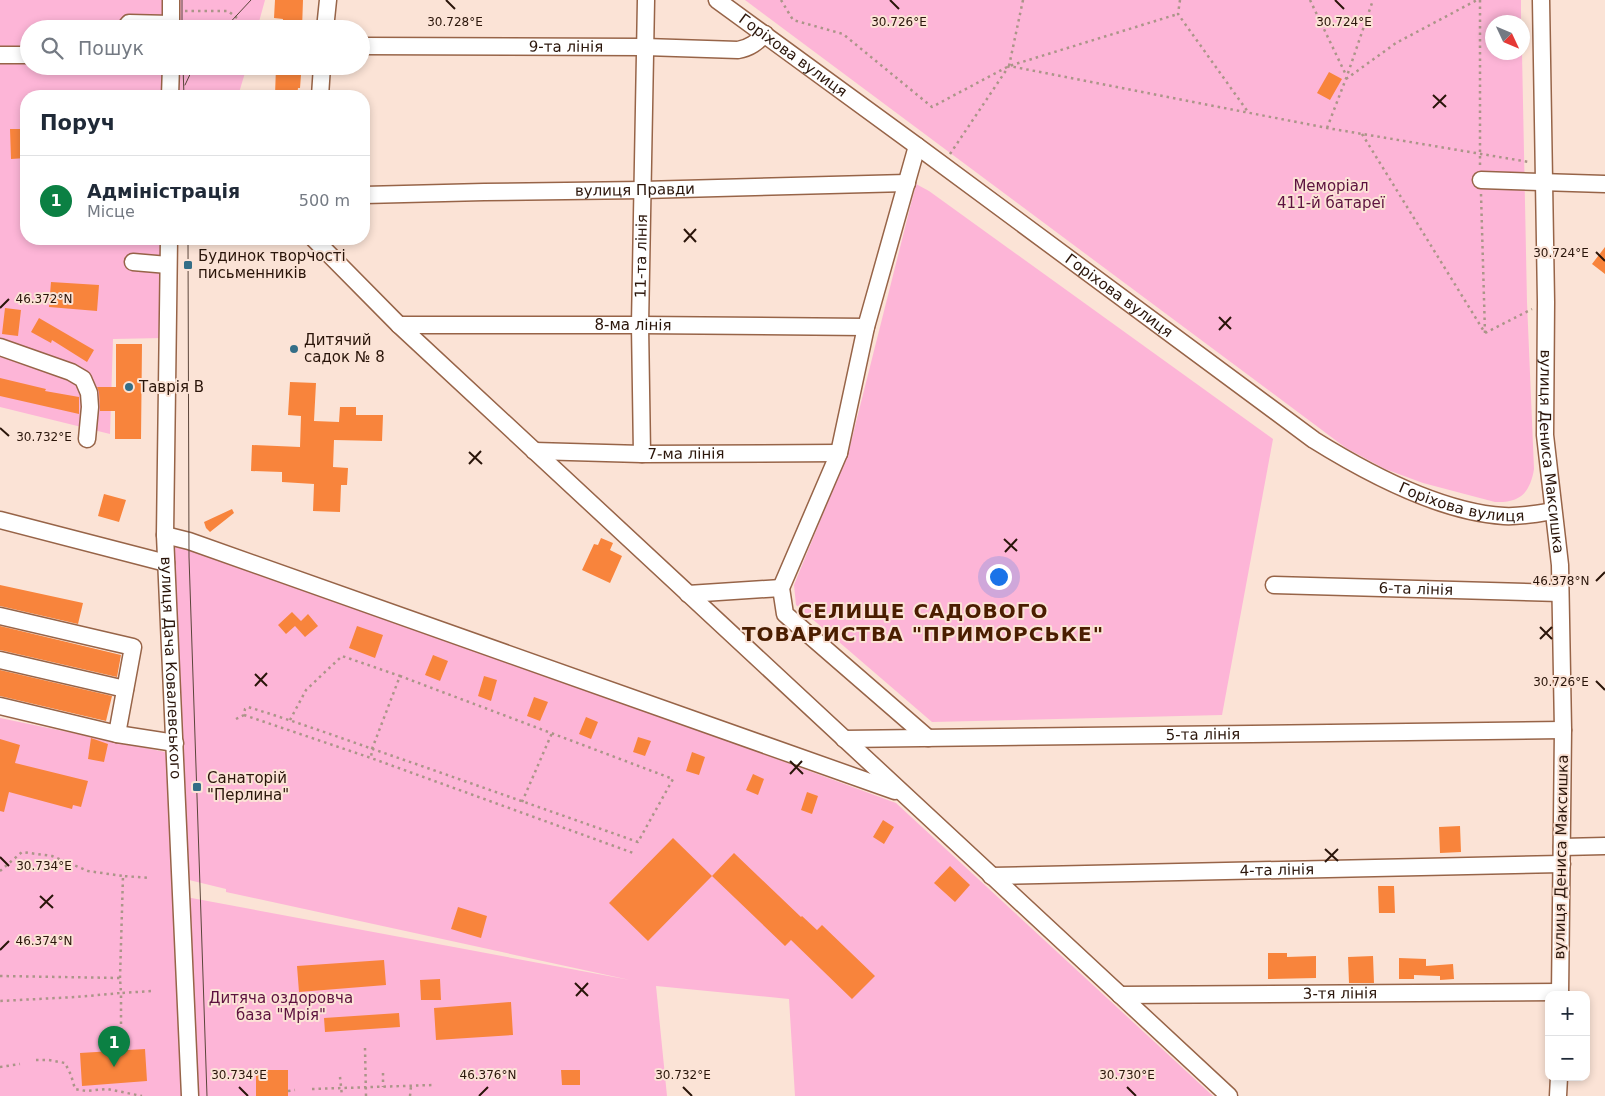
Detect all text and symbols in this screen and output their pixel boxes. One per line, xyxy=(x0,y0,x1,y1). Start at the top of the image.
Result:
street label: Горіхова вулиця xyxy=(735,10,850,101)
text: 30.728°E xyxy=(427,15,483,29)
text: 30.726°E xyxy=(871,15,927,29)
text: 30.724°E xyxy=(1316,15,1372,29)
north arrow xyxy=(1485,15,1530,60)
search box xyxy=(20,20,370,75)
icon: search xyxy=(38,34,66,62)
text: Пошук xyxy=(78,37,144,59)
street label: 9-та лінія xyxy=(529,38,603,56)
text: Поруч xyxy=(40,111,115,135)
park label: Меморіал 411-й батареї xyxy=(1277,177,1386,212)
text: Адміністрація xyxy=(87,180,240,202)
street label: вулиця Правди xyxy=(575,180,695,200)
text: 1 xyxy=(50,191,62,210)
text: 500 m xyxy=(299,191,350,210)
text: Місце xyxy=(87,202,135,221)
street label: 11-та лінія xyxy=(631,214,651,298)
text: 30.724°E xyxy=(1533,246,1589,260)
place label: Будинок творчості письменників xyxy=(198,247,346,282)
street label: Горіхова вулиця xyxy=(1062,250,1176,341)
marker: Будинок творчості письменників xyxy=(182,259,194,271)
text: 46.372°N xyxy=(16,292,72,306)
street label: 8-ма лінія xyxy=(594,316,672,334)
place label: Дитячий садок № 8 xyxy=(304,331,385,366)
marker: Дитячий садок № 8 xyxy=(288,343,300,355)
street label: вулиця Дениса Максишка xyxy=(1536,349,1568,555)
place label: Таврія В xyxy=(138,378,204,396)
marker: Таврія В xyxy=(123,381,135,393)
text: 30.732°E xyxy=(16,430,72,444)
street label: 7-ма лінія xyxy=(647,445,725,463)
street label: Горіхова вулиця xyxy=(1396,478,1525,525)
street label: вулиця Дача Ковалевського xyxy=(157,556,185,780)
your location xyxy=(986,564,1012,590)
text: 46.378°N xyxy=(1533,574,1589,588)
street label: 6-та лінія xyxy=(1378,579,1453,599)
district label: СЕЛИЩЕ САДОВОГО ТОВАРИСТВА "ПРИМОРСЬКЕ" xyxy=(742,599,1104,646)
text: 30.726°E xyxy=(1533,675,1589,689)
street label: 5-та лінія xyxy=(1166,725,1240,744)
street label: вулиця Дениса Максишка xyxy=(1550,754,1572,960)
place label: Санаторій "Перлина" xyxy=(207,769,289,804)
marker: Санаторій "Перлина" xyxy=(191,781,203,793)
text: 30.734°E xyxy=(16,859,72,873)
street label: 4-та лінія xyxy=(1240,860,1314,880)
text: 46.374°N xyxy=(16,934,72,948)
street label: 3-тя лінія xyxy=(1303,984,1377,1003)
park label: Дитяча оздоровча база "Мрія" xyxy=(209,989,353,1024)
map controls xyxy=(1545,991,1590,1081)
button: + xyxy=(1545,991,1590,1036)
pin: 1 xyxy=(98,1026,130,1067)
button: − xyxy=(1545,1036,1590,1081)
text: 30.734°E xyxy=(211,1068,267,1082)
text: 46.376°N xyxy=(460,1068,516,1082)
text: 30.732°E xyxy=(655,1068,711,1082)
text: 30.730°E xyxy=(1099,1068,1155,1082)

